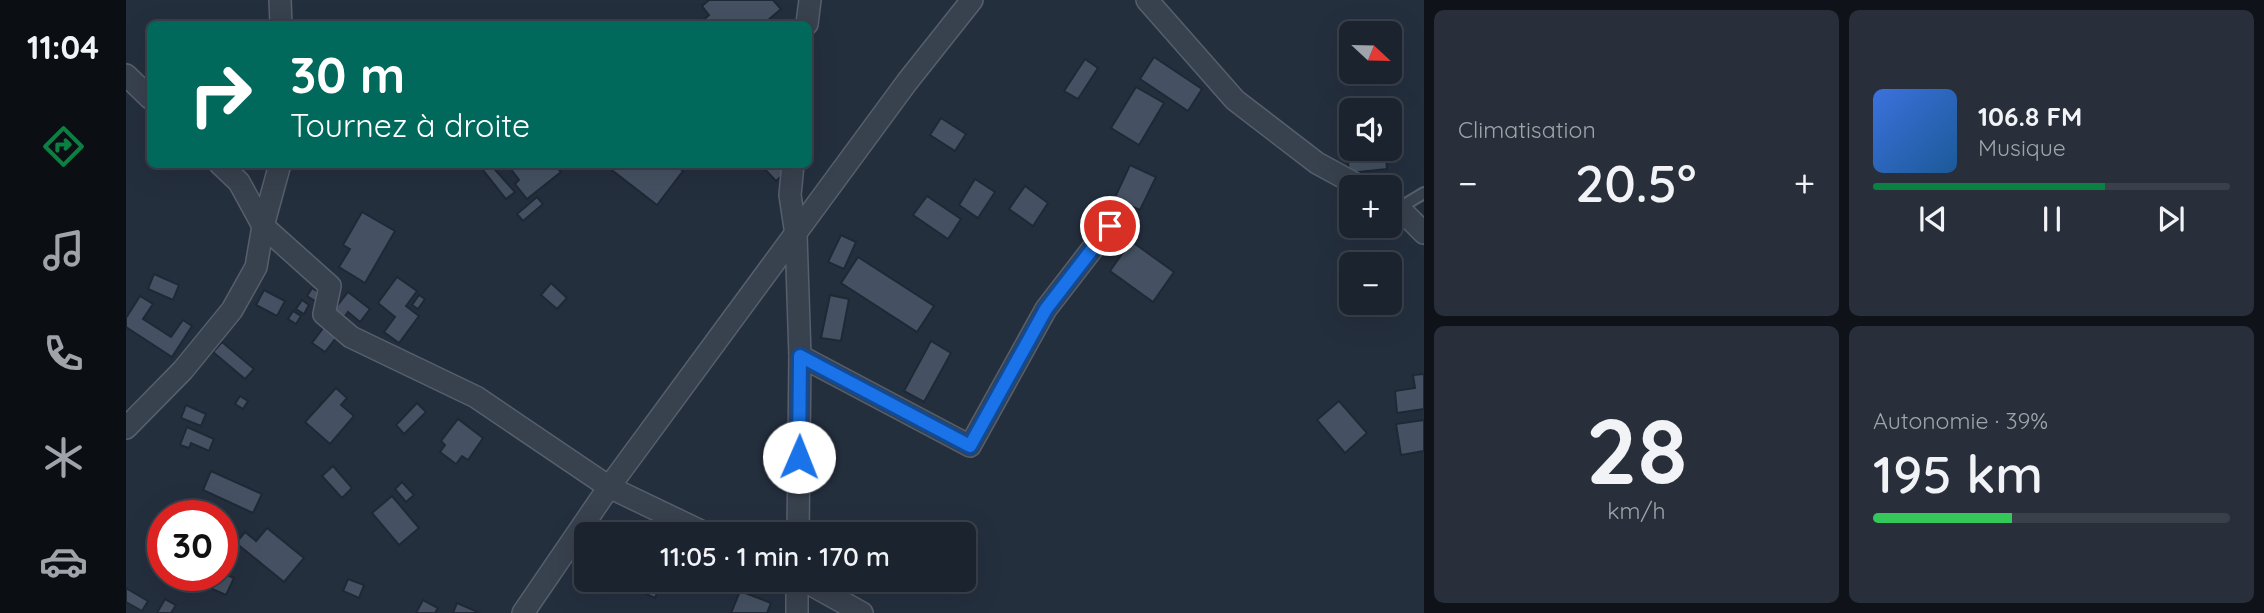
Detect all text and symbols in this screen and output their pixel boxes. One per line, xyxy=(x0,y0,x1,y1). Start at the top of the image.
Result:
north arrow xyxy=(1339,21,1402,84)
map controls xyxy=(1339,21,1402,315)
text: 11:04 xyxy=(27,27,99,67)
text: 30 m xyxy=(290,44,405,105)
icon: right xyxy=(175,49,266,140)
button: sound xyxy=(1339,98,1402,161)
text: 106.8 FM xyxy=(1978,100,2082,133)
text: Tournez à droite xyxy=(290,105,530,145)
text: Climatisation xyxy=(1458,115,1596,144)
icon: directions xyxy=(39,122,88,171)
text: Musique xyxy=(1978,133,2066,162)
text: 20.5° xyxy=(1575,150,1696,215)
text: − xyxy=(1458,159,1478,207)
text: + xyxy=(1794,159,1815,207)
button: + xyxy=(1339,175,1402,238)
pin xyxy=(1080,196,1140,256)
icon: previous xyxy=(1914,200,1952,238)
icon: pause xyxy=(2033,200,2071,238)
icon: next xyxy=(2152,200,2190,238)
icon: arrive xyxy=(1091,207,1129,245)
icon: music xyxy=(39,226,88,275)
button: − xyxy=(1339,252,1402,315)
icon: phone xyxy=(39,329,88,378)
text: 28 xyxy=(1586,393,1687,507)
text: Autonomie · 39% xyxy=(1873,406,2048,435)
position arrow xyxy=(762,420,836,494)
icon: climate xyxy=(39,433,88,482)
text: 195 km xyxy=(1873,441,2043,506)
text: km/h xyxy=(1607,496,1666,525)
speed limit sign: 30 xyxy=(147,500,238,591)
icon: car xyxy=(39,537,88,586)
text: 11:05 · 1 min · 170 m xyxy=(660,540,890,573)

